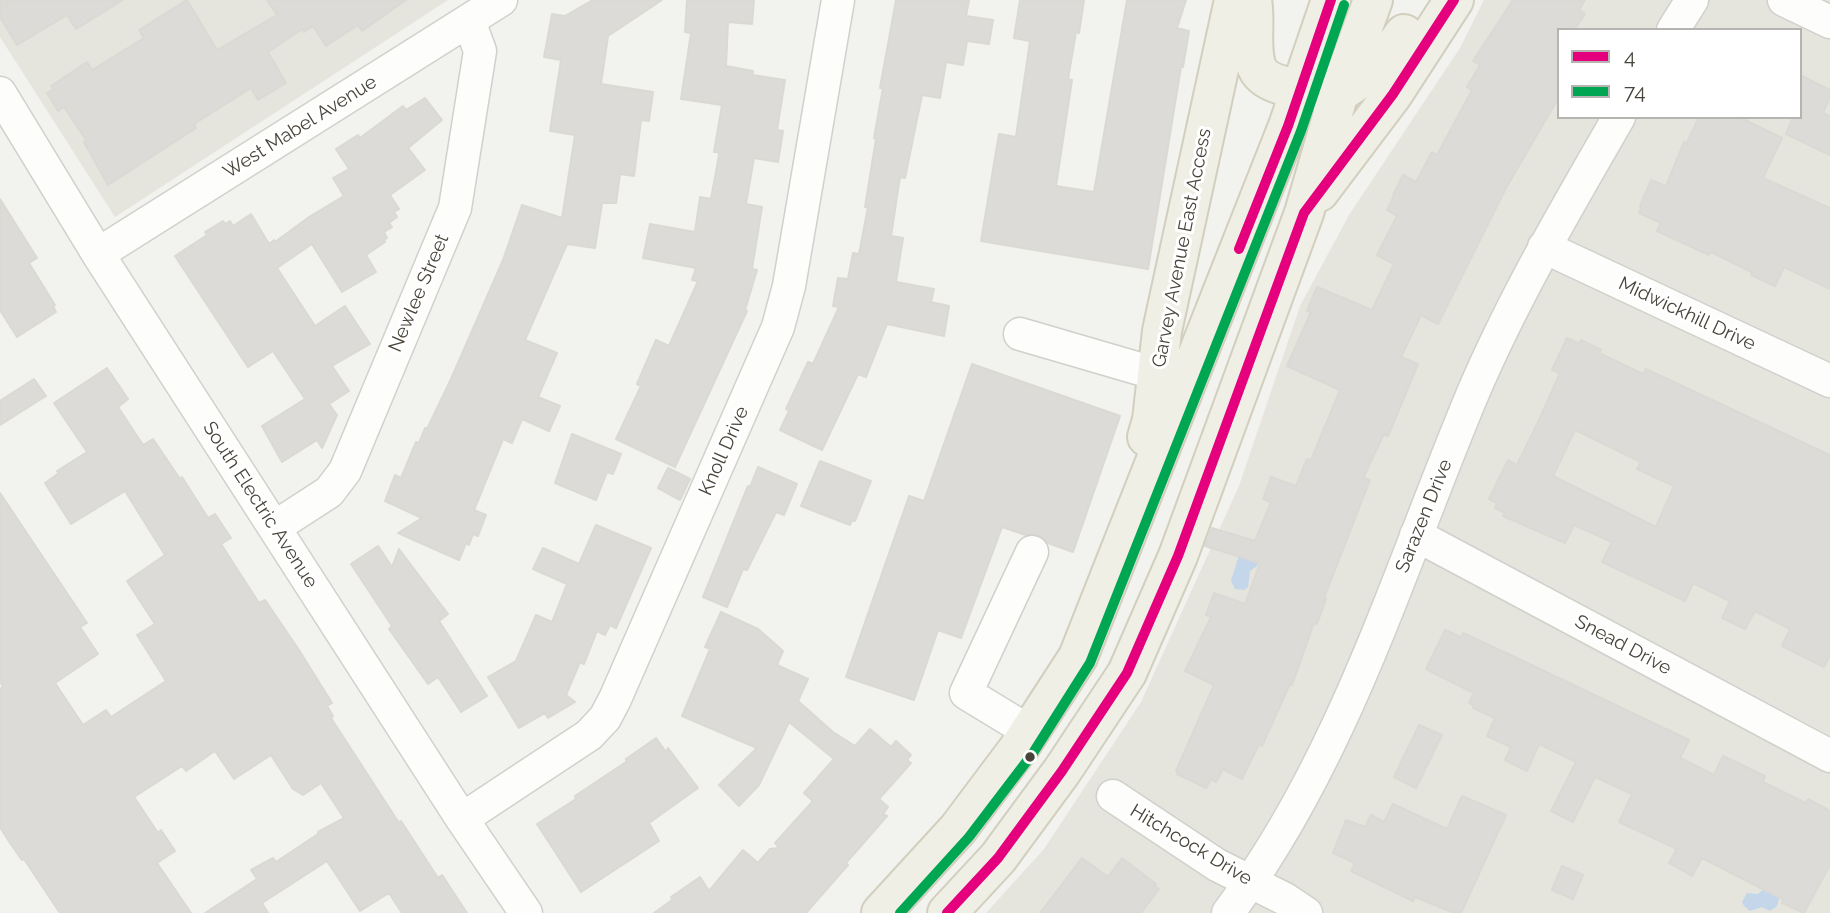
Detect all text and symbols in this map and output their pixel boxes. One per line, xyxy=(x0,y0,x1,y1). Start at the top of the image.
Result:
legend xyxy=(1557,28,1802,119)
text: 4 xyxy=(1624,44,1635,69)
street label: West Mabel Avenue xyxy=(219,71,381,183)
text: 74 xyxy=(1624,79,1646,104)
street label: Garvey Avenue East Access xyxy=(1148,127,1216,369)
street label: Newlee Street xyxy=(384,231,454,355)
street label: Midwickhill Drive xyxy=(1615,272,1759,356)
street label: Knoll Drive xyxy=(694,403,754,499)
street label: South Electric Avenue xyxy=(198,418,322,592)
street label: Sarazen Drive xyxy=(1391,456,1457,576)
street label: Snead Drive xyxy=(1571,610,1675,680)
unlabelled marker xyxy=(1023,750,1037,764)
street label: Hitchcock Drive xyxy=(1126,800,1256,890)

